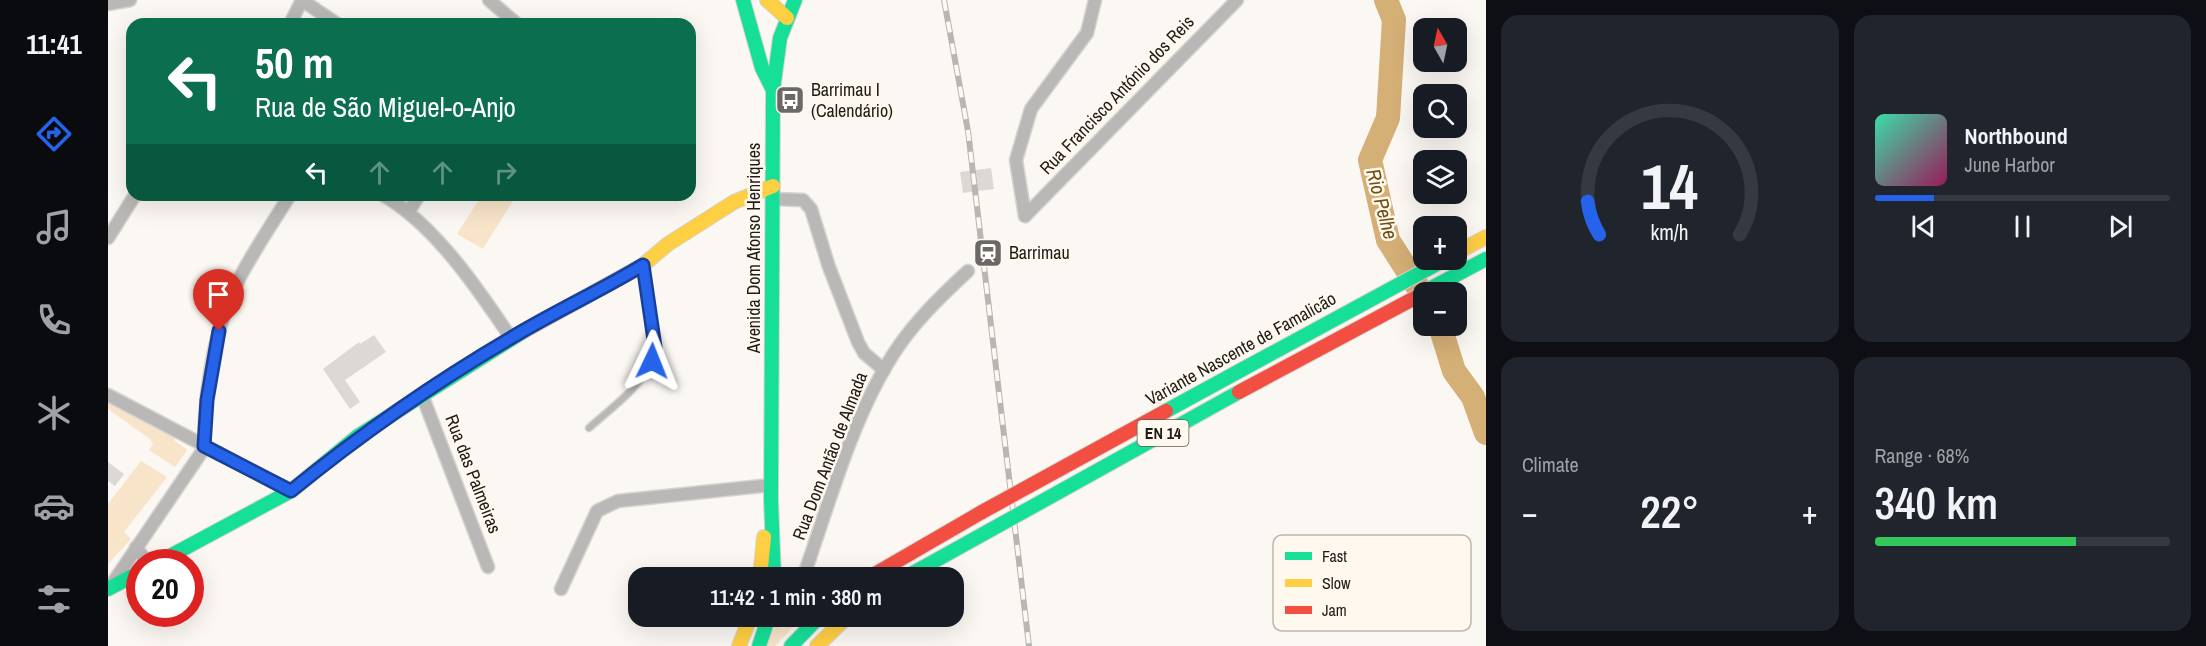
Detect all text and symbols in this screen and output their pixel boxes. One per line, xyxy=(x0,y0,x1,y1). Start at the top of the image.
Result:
street label: Rua Francisco António dos Reis xyxy=(1034,10,1199,180)
north arrow xyxy=(1413,18,1467,72)
map controls xyxy=(1413,18,1467,336)
text: 11:41 xyxy=(26,26,82,62)
text: 50 m xyxy=(255,35,334,91)
icon: left xyxy=(156,42,234,120)
place label: Barrimau I (Calendário) xyxy=(811,77,893,123)
bus stop icon: Barrimau I (Calendário) xyxy=(774,84,806,116)
button: search xyxy=(1413,84,1467,138)
text: Rua de São Miguel-o-Anjo xyxy=(255,89,516,125)
icon: directions xyxy=(33,113,75,155)
text: Northbound xyxy=(1965,121,2068,151)
street label: Avenida Dom Afonso Henriques xyxy=(741,143,766,354)
text: 14 xyxy=(1641,145,1698,229)
button: layers xyxy=(1413,150,1467,204)
text: June Harbor xyxy=(1965,151,2055,178)
icon: left xyxy=(300,156,333,189)
icon: ahead xyxy=(363,156,396,189)
icon: ahead xyxy=(426,156,459,189)
icon: right xyxy=(489,156,522,189)
water label: Rio Pelhe xyxy=(1360,166,1405,242)
icon: music xyxy=(33,206,75,248)
icon: previous xyxy=(1907,210,1940,243)
icon: pause xyxy=(2006,210,2039,243)
icon: next xyxy=(2104,210,2137,243)
button: + xyxy=(1413,216,1467,270)
text: km/h xyxy=(1651,219,1689,248)
station icon: Barrimau xyxy=(972,237,1004,269)
place label: Barrimau xyxy=(1009,240,1070,265)
pin xyxy=(193,269,244,331)
icon: arrive xyxy=(202,278,235,311)
button: − xyxy=(1413,282,1467,336)
street label: Variante Nascente de Famalicão xyxy=(1141,286,1340,411)
icon: phone xyxy=(33,299,75,341)
position arrow xyxy=(620,329,684,393)
street label: Rua Dom Antão de Almada xyxy=(786,368,873,543)
icon: climate xyxy=(33,392,75,434)
street label: Rua das Palmeiras xyxy=(439,411,508,537)
road number: EN 14 xyxy=(1138,420,1188,446)
text: Range · 68% xyxy=(1875,442,1969,469)
text: Climate xyxy=(1522,451,1579,478)
text: 340 km xyxy=(1875,472,1998,533)
text: 22° xyxy=(1640,481,1699,542)
icon: car xyxy=(33,485,75,527)
text: − xyxy=(1522,490,1538,534)
text: + xyxy=(1802,490,1817,534)
legend xyxy=(1273,535,1471,631)
text: Fast xyxy=(1322,545,1347,567)
speed limit sign: 20 xyxy=(126,549,204,627)
text: Slow xyxy=(1322,572,1351,594)
icon: filters xyxy=(33,578,75,620)
text: 11:42 · 1 min · 380 m xyxy=(710,582,882,612)
text: Jam xyxy=(1322,599,1347,621)

